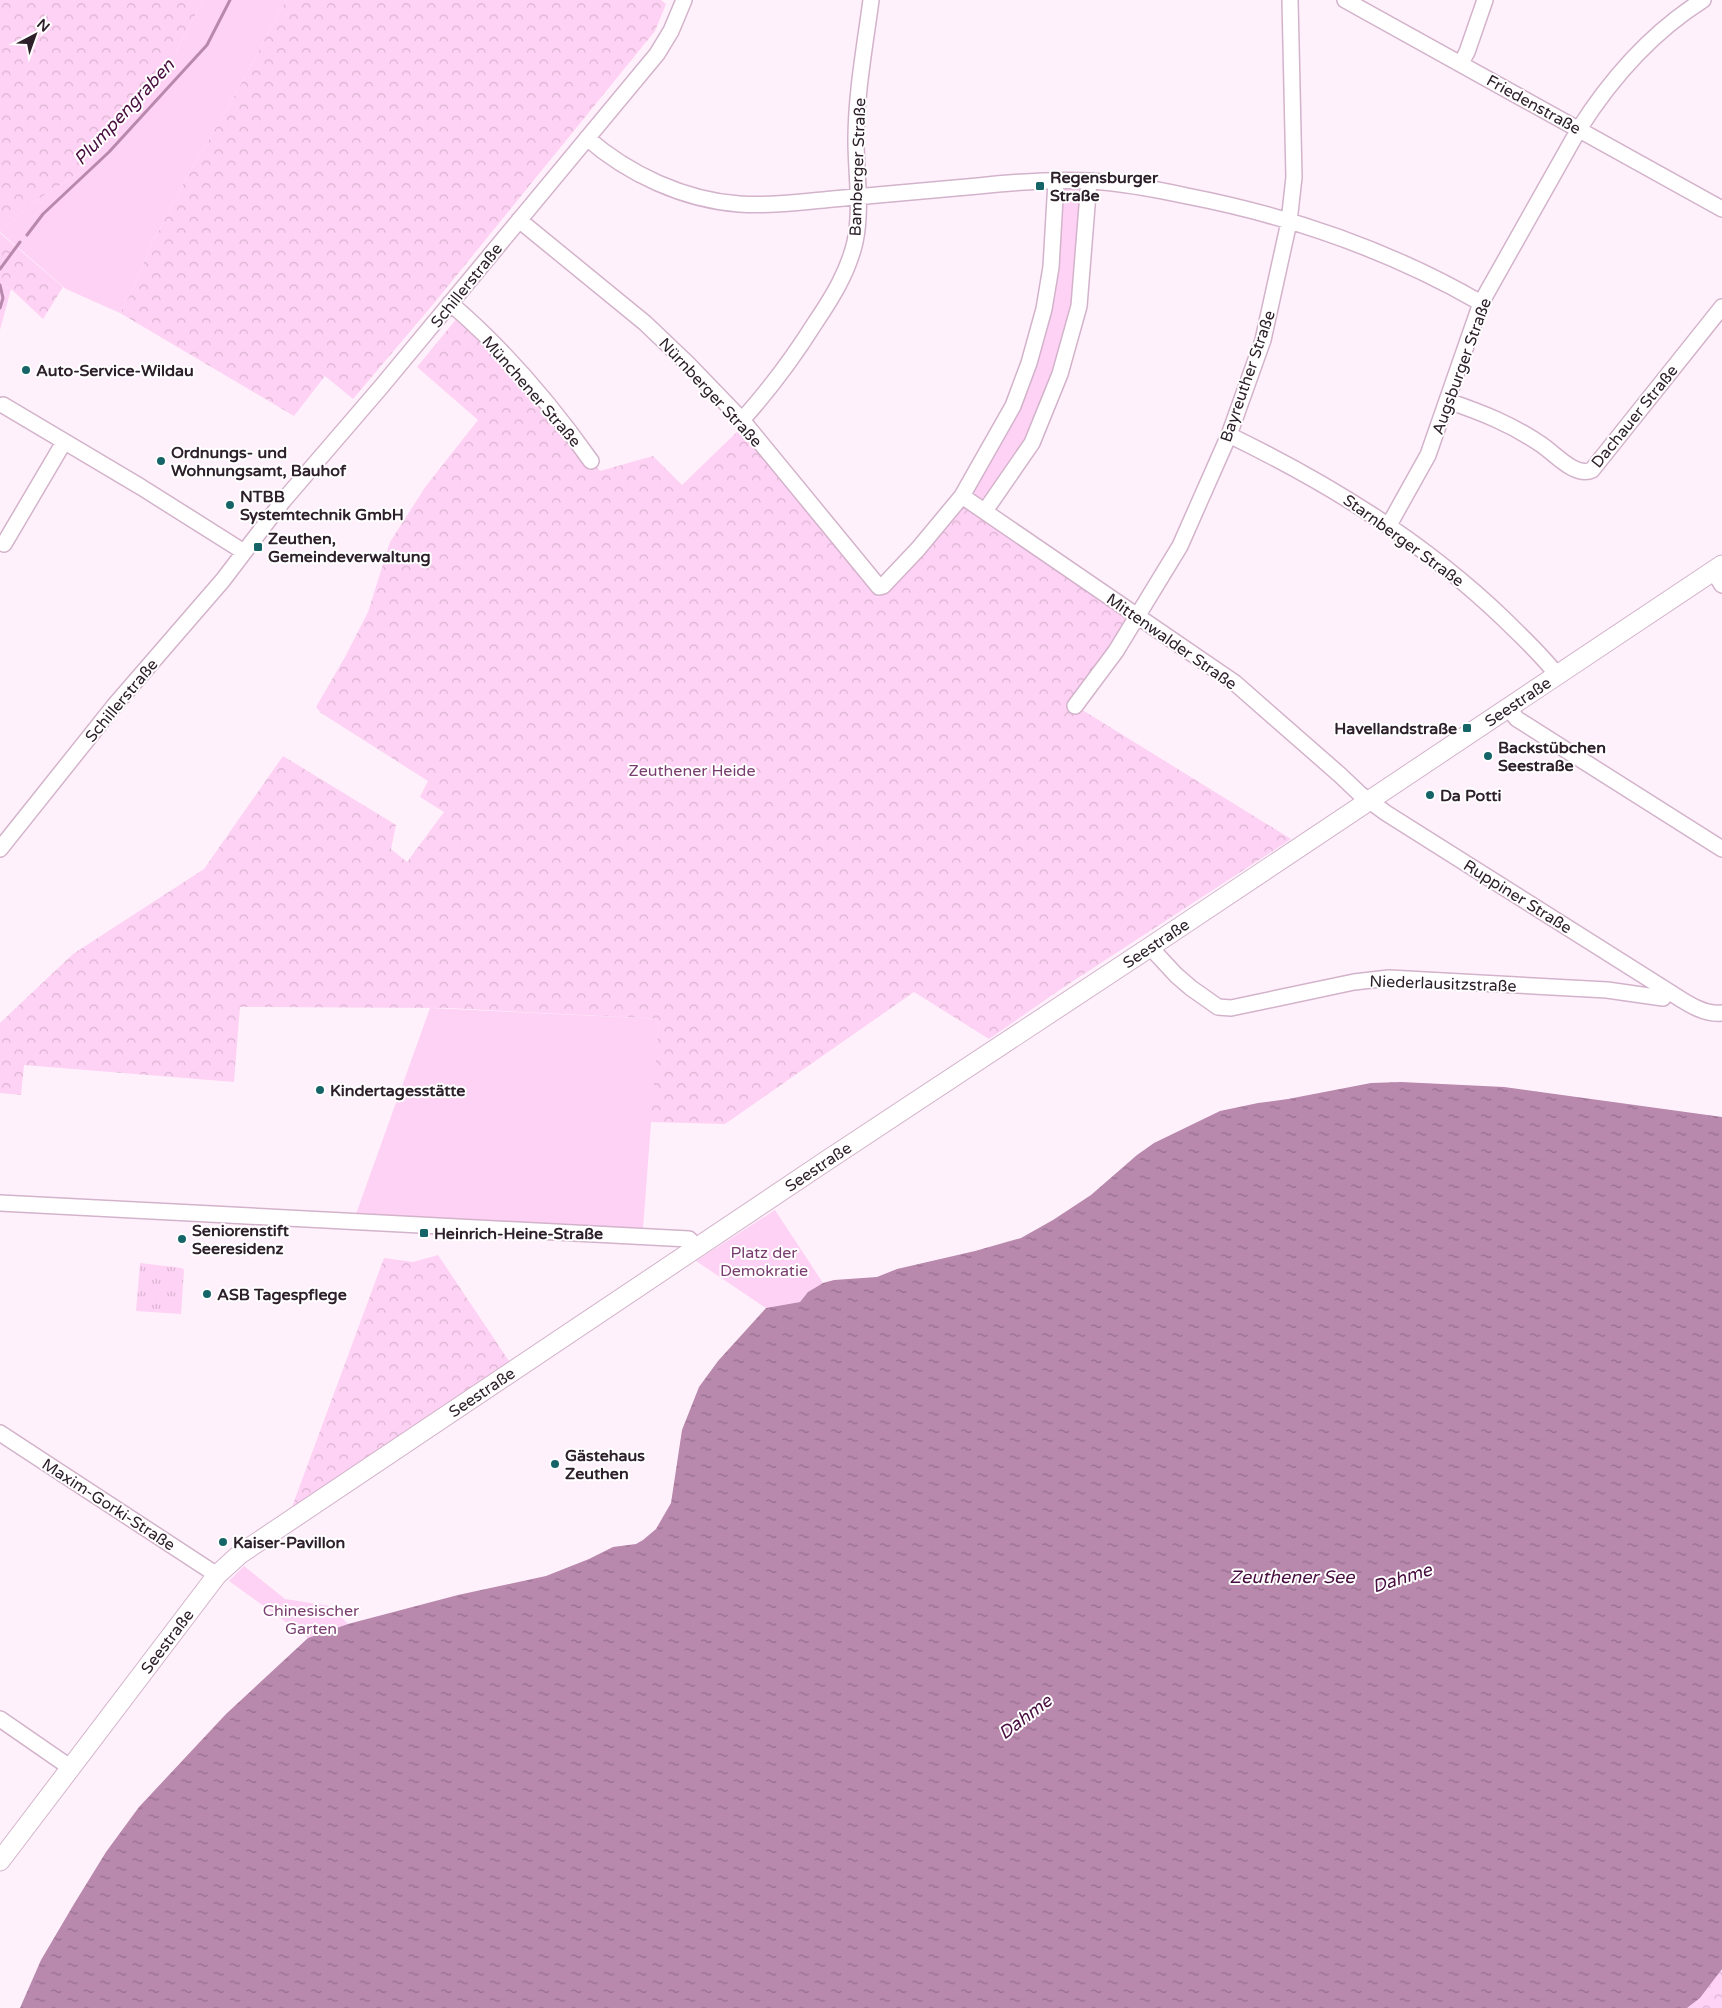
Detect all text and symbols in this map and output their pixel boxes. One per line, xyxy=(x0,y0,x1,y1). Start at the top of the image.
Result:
north arrow xyxy=(10,10,60,60)
text: N xyxy=(33,15,53,36)
water label: Plumpengraben xyxy=(69,54,180,170)
street label: Friedenstraße xyxy=(1483,71,1584,139)
street label: Bamberger Straße xyxy=(846,97,870,237)
place label: Regensburger Straße xyxy=(1050,168,1159,206)
marker: Regensburger Straße xyxy=(1034,180,1046,192)
street label: Schillerstraße xyxy=(427,239,507,332)
street label: Augsburger Straße xyxy=(1428,295,1496,437)
street label: Bayreuther Straße xyxy=(1216,308,1280,445)
street label: Münchener Straße xyxy=(478,332,585,451)
street label: Nürnberger Straße xyxy=(654,334,766,452)
place label: Auto-Service-Wildau xyxy=(36,361,194,381)
street label: Dachauer Straße xyxy=(1587,361,1682,472)
marker: Auto-Service-Wildau xyxy=(20,364,32,376)
place label: Ordnungs- und Wohnungsamt, Bauhof xyxy=(171,443,347,481)
marker: Ordnungs- und Wohnungsamt, Bauhof xyxy=(155,455,167,467)
place label: NTBB Systemtechnik GmbH xyxy=(240,487,404,525)
street label: Starnberger Straße xyxy=(1339,490,1468,591)
marker: NTBB Systemtechnik GmbH xyxy=(224,499,236,511)
place label: Zeuthen, Gemeindeverwaltung xyxy=(268,529,431,567)
marker: Zeuthen, Gemeindeverwaltung xyxy=(252,541,264,553)
street label: Mittenwalder Straße xyxy=(1102,589,1240,694)
street label: Schillerstraße xyxy=(81,655,162,746)
street label: Seestraße xyxy=(1481,673,1555,732)
place label: Havellandstraße xyxy=(1334,719,1457,739)
marker: Havellandstraße xyxy=(1461,722,1473,734)
place label: Backstübchen Seestraße xyxy=(1498,738,1606,776)
marker: Backstübchen Seestraße xyxy=(1482,750,1494,762)
park label: Zeuthener Heide xyxy=(628,761,756,781)
place label: Da Potti xyxy=(1440,786,1501,806)
marker: Da Potti xyxy=(1424,789,1436,801)
street label: Ruppiner Straße xyxy=(1460,856,1575,938)
street label: Seestraße xyxy=(1119,915,1193,973)
street label: Niederlausitzstraße xyxy=(1369,971,1517,997)
place label: Kindertagesstätte xyxy=(330,1081,465,1101)
marker: Kindertagesstätte xyxy=(314,1084,326,1096)
street label: Seestraße xyxy=(781,1138,856,1197)
place label: Seniorenstift Seeresidenz xyxy=(192,1221,290,1259)
place label: Heinrich-Heine-Straße xyxy=(434,1224,603,1244)
marker: Heinrich-Heine-Straße xyxy=(418,1227,430,1239)
marker: Seniorenstift Seeresidenz xyxy=(176,1233,188,1245)
park label: Platz der Demokratie xyxy=(720,1243,808,1281)
place label: ASB Tagespflege xyxy=(217,1285,347,1305)
marker: ASB Tagespflege xyxy=(201,1288,213,1300)
street label: Seestraße xyxy=(445,1363,519,1422)
place label: Gästehaus Zeuthen xyxy=(565,1446,645,1484)
street label: Maxim-Gorki-Straße xyxy=(38,1454,179,1555)
marker: Gästehaus Zeuthen xyxy=(549,1458,561,1470)
place label: Kaiser-Pavillon xyxy=(233,1533,345,1553)
marker: Kaiser-Pavillon xyxy=(217,1536,229,1548)
water label: Dahme xyxy=(1370,1558,1435,1597)
water label: Zeuthener See xyxy=(1230,1566,1355,1588)
park label: Chinesischer Garten xyxy=(263,1601,360,1639)
street label: Seestraße xyxy=(137,1606,198,1678)
water label: Dahme xyxy=(994,1689,1057,1744)

